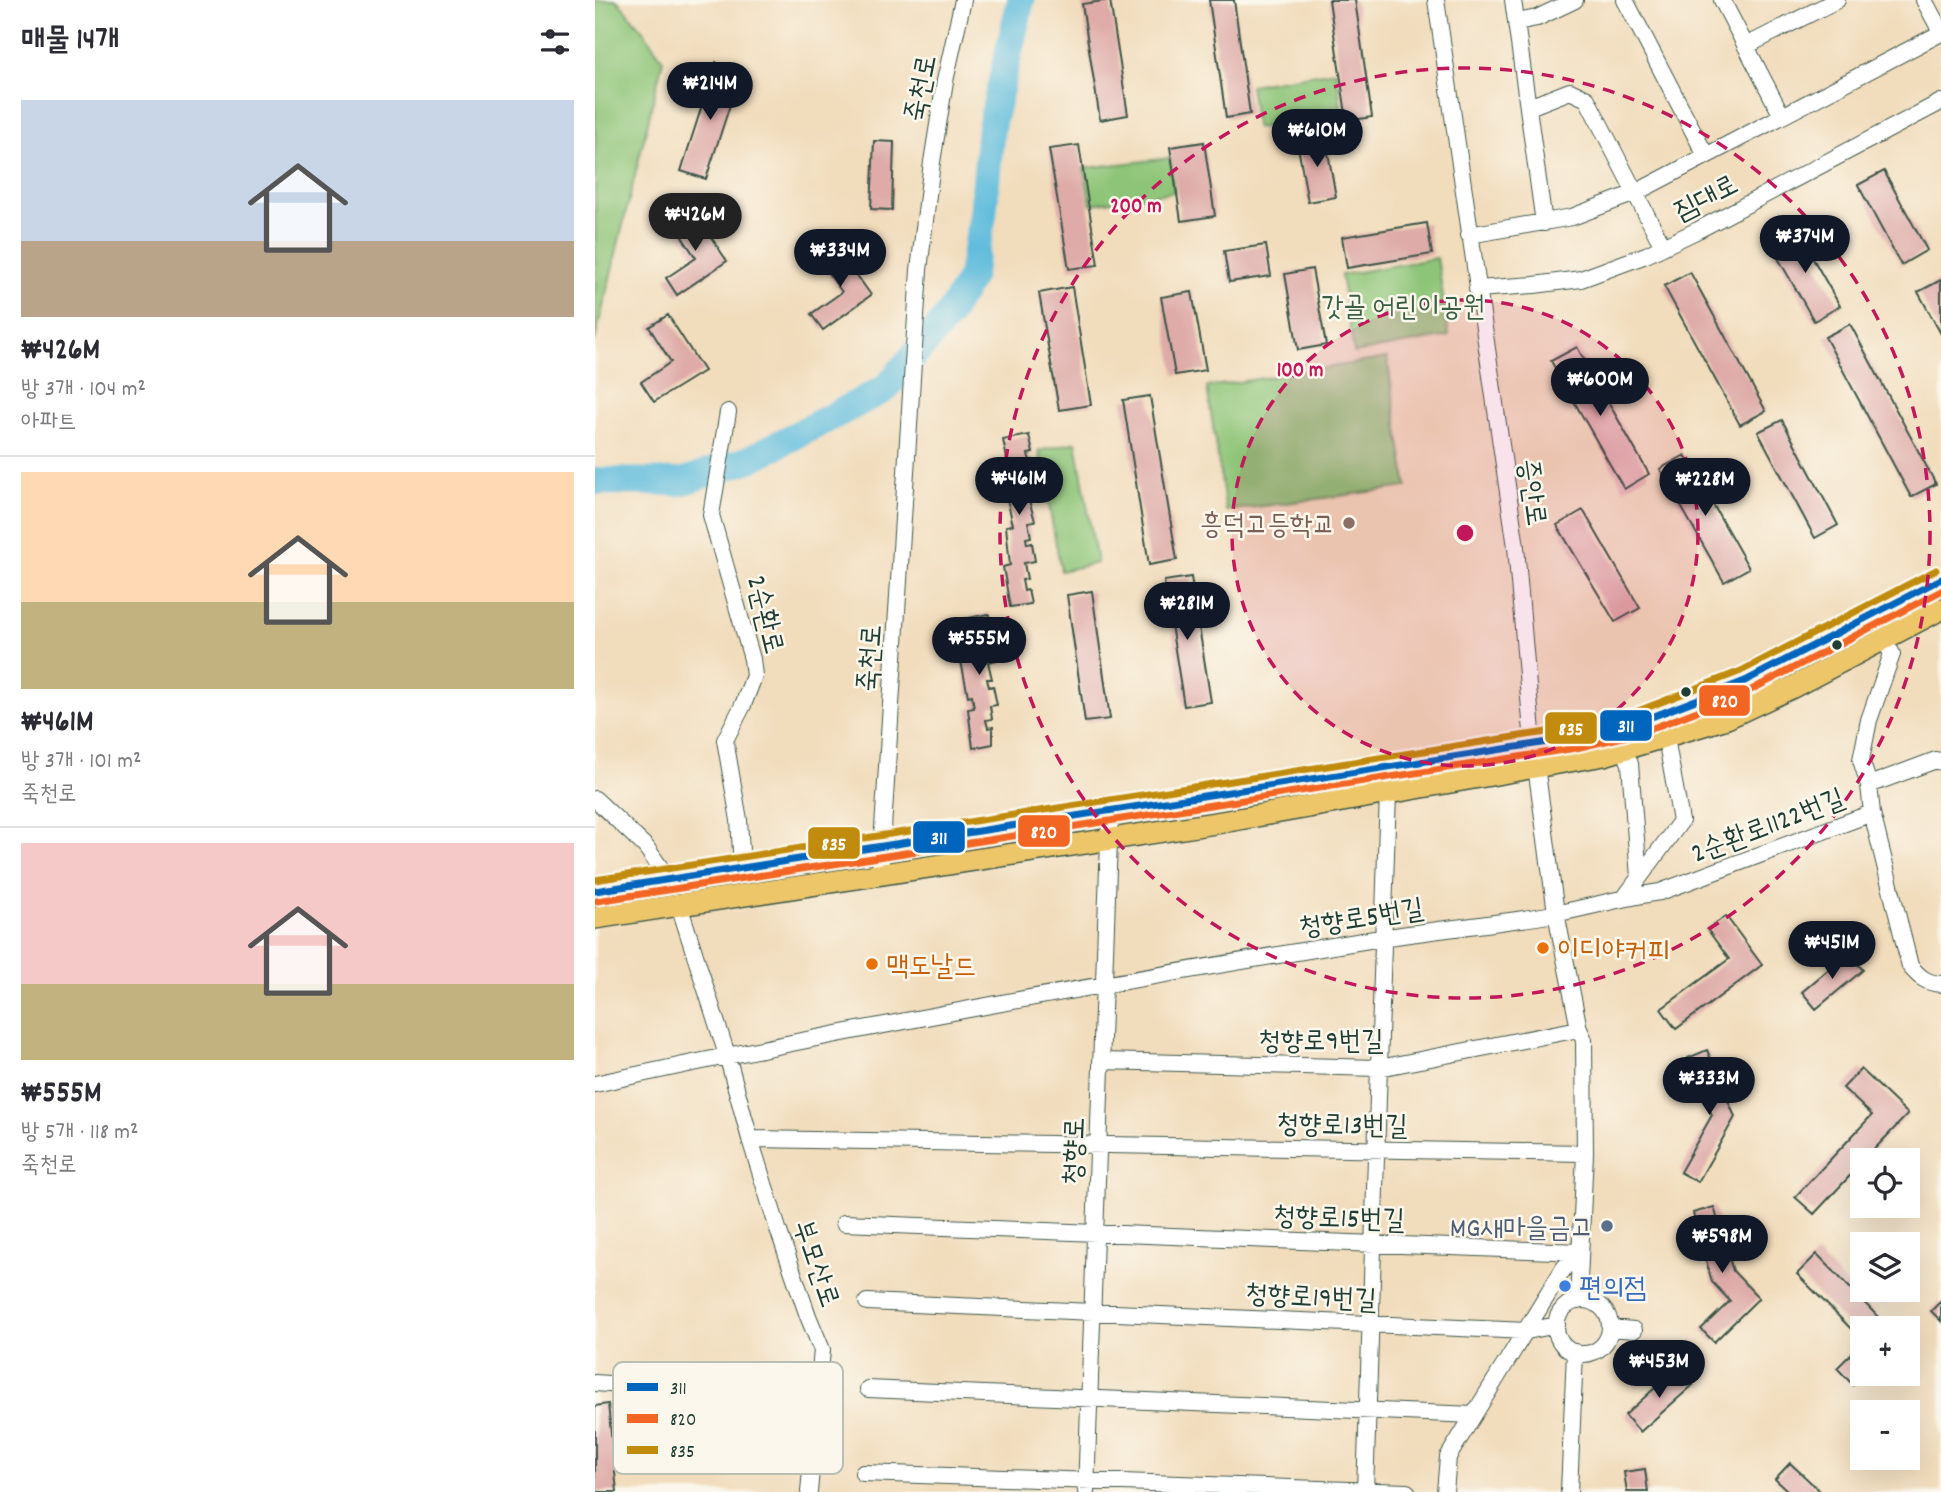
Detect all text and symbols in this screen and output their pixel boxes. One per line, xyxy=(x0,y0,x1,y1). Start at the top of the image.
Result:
text: 매물 14개 xyxy=(21,21,119,64)
icon: filters xyxy=(536,23,574,61)
street label: 죽천로 xyxy=(898,52,950,126)
pin: ₩214M xyxy=(661,62,759,122)
text: ₩214M xyxy=(683,68,737,101)
pin: ₩610M xyxy=(1268,110,1366,169)
text: ₩610M xyxy=(1288,115,1346,148)
icon: home xyxy=(235,145,361,271)
street label: 짐대로 xyxy=(1668,167,1746,234)
text: 200 m xyxy=(1110,193,1162,223)
pin: ₩426M xyxy=(646,194,744,253)
text: ₩426M xyxy=(665,199,725,232)
pin: ₩374M xyxy=(1756,216,1854,275)
text: ₩374M xyxy=(1776,221,1834,254)
pin: ₩334M xyxy=(791,230,889,289)
text: ₩334M xyxy=(810,235,870,268)
park label: 갓골 어린이공원 xyxy=(1321,290,1485,330)
text: ₩426M xyxy=(21,331,100,374)
text: 100 m xyxy=(1277,357,1323,387)
pin: ₩600M xyxy=(1551,358,1649,418)
text: ₩600M xyxy=(1567,364,1633,397)
text: 방 3개 · 104 m² xyxy=(21,374,146,407)
text: 아파트 xyxy=(21,407,77,440)
street label: 증안로 xyxy=(1505,456,1554,529)
pin: ₩461M xyxy=(970,458,1068,517)
pin: ₩228M xyxy=(1656,458,1754,518)
text: ₩461M xyxy=(991,463,1047,496)
text: ₩228M xyxy=(1675,464,1735,497)
place label: 흥덕고등학교 xyxy=(1200,508,1335,548)
marker: 흥덕고등학교 xyxy=(1341,515,1357,531)
icon: home xyxy=(235,517,361,643)
centre of rings xyxy=(1453,521,1477,545)
street label: 2순환로 xyxy=(733,572,791,659)
pin: ₩281M xyxy=(1138,582,1236,642)
text: ₩281M xyxy=(1160,588,1214,621)
pin: ₩555M xyxy=(930,618,1028,677)
street label: 죽천로 xyxy=(851,623,895,693)
text: ₩555M xyxy=(948,623,1010,656)
unlabelled marker xyxy=(1830,638,1844,652)
line badge: 820 xyxy=(1698,684,1751,717)
unlabelled marker xyxy=(1679,685,1693,699)
text: 820 xyxy=(1712,690,1738,717)
text: ₩461M xyxy=(21,703,94,746)
line badge: 311 xyxy=(1599,709,1653,742)
line badge: 835 xyxy=(1544,711,1598,745)
text: 311 xyxy=(1618,715,1634,742)
text: 835 xyxy=(1559,718,1584,745)
text: 방 3개 · 101 m² xyxy=(21,746,141,779)
text: 죽천로 xyxy=(21,779,77,812)
street label: 2순환로1122번길 xyxy=(1686,781,1851,876)
line badge: 820 xyxy=(1017,814,1071,848)
line badge: 311 xyxy=(912,820,966,854)
text: 820 xyxy=(1031,821,1057,848)
line badge: 835 xyxy=(807,826,861,860)
text: 311 xyxy=(931,827,947,854)
text: 835 xyxy=(822,833,847,860)
icon: home xyxy=(235,888,361,1014)
street label: 청향로5번길 xyxy=(1297,891,1427,951)
pin: ₩451M xyxy=(1783,922,1881,981)
text: ₩451M xyxy=(1804,927,1860,960)
place label: 이디야커피 xyxy=(1557,933,1670,973)
marker: 이디야커피 xyxy=(1535,940,1551,956)
place label: 맥도날드 xyxy=(886,949,976,989)
marker: 맥도날드 xyxy=(864,956,880,972)
street label: 청향로9번길 xyxy=(1258,1024,1384,1064)
pin: ₩333M xyxy=(1660,1058,1758,1117)
text: ₩333M xyxy=(1679,1063,1739,1096)
text: ₩555M xyxy=(21,1074,102,1117)
street label: 청향로13번길 xyxy=(1276,1107,1408,1149)
text: 방 5개 · 118 m² xyxy=(21,1117,138,1150)
street label: 청향로 xyxy=(1056,1117,1098,1186)
map controls xyxy=(1850,1148,1920,1470)
button: locate xyxy=(1850,1148,1920,1218)
text: 죽천로 xyxy=(21,1150,77,1183)
street label: 청향로15번길 xyxy=(1272,1199,1405,1243)
place label: MG새마을금고 xyxy=(1450,1211,1593,1251)
street label: 부모산로 xyxy=(780,1216,847,1314)
pin: ₩598M xyxy=(1673,1216,1771,1275)
marker: MG새마을금고 xyxy=(1599,1218,1615,1234)
text: ₩598M xyxy=(1692,1221,1752,1254)
button: layers xyxy=(1850,1232,1920,1302)
place label: 편의점 xyxy=(1579,1271,1647,1311)
street label: 청향로19번길 xyxy=(1244,1277,1378,1323)
marker: 편의점 xyxy=(1557,1278,1573,1294)
button: + xyxy=(1850,1316,1920,1386)
pin: ₩453M xyxy=(1610,1340,1708,1400)
text: ₩453M xyxy=(1629,1346,1689,1379)
legend xyxy=(613,1362,843,1474)
text: 311 xyxy=(670,1377,687,1404)
button: − xyxy=(1850,1400,1920,1470)
text: 820 xyxy=(670,1408,696,1435)
text: 835 xyxy=(670,1440,695,1467)

